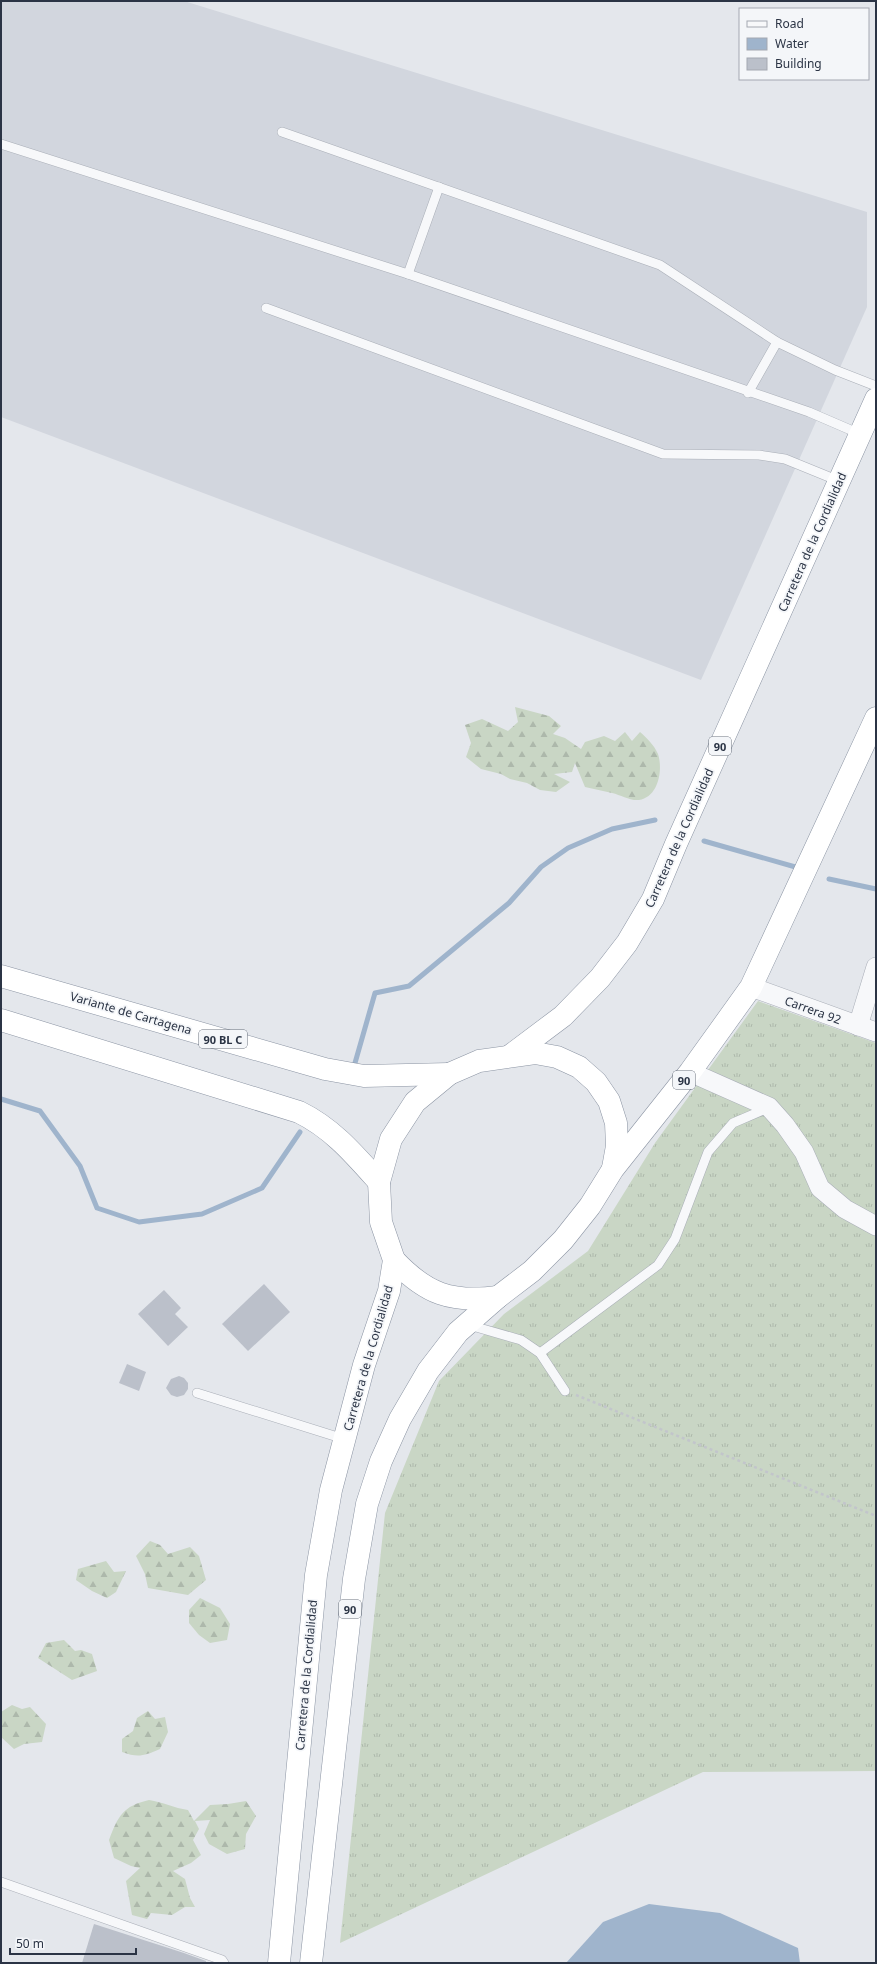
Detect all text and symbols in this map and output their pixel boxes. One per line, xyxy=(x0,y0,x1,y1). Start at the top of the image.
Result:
legend xyxy=(739,8,869,80)
text: Road xyxy=(775,15,804,32)
text: Water xyxy=(775,35,809,52)
text: Building xyxy=(775,55,822,72)
street label: Carretera de la Cordialidad xyxy=(774,470,850,614)
road number: 90 xyxy=(709,737,731,755)
street label: Carretera de la Cordialidad xyxy=(641,766,717,910)
street label: Variante de Cartagena xyxy=(68,987,194,1039)
street label: Carrera 92 xyxy=(782,992,844,1028)
road number: 90 BL C xyxy=(199,1030,247,1048)
road number: 90 xyxy=(673,1071,695,1089)
street label: Carretera de la Cordialidad xyxy=(339,1283,397,1433)
street label: Carretera de la Cordialidad xyxy=(291,1599,321,1751)
road number: 90 xyxy=(339,1600,361,1618)
scale bar xyxy=(10,1930,136,1956)
text: 50 m xyxy=(16,1935,44,1952)

